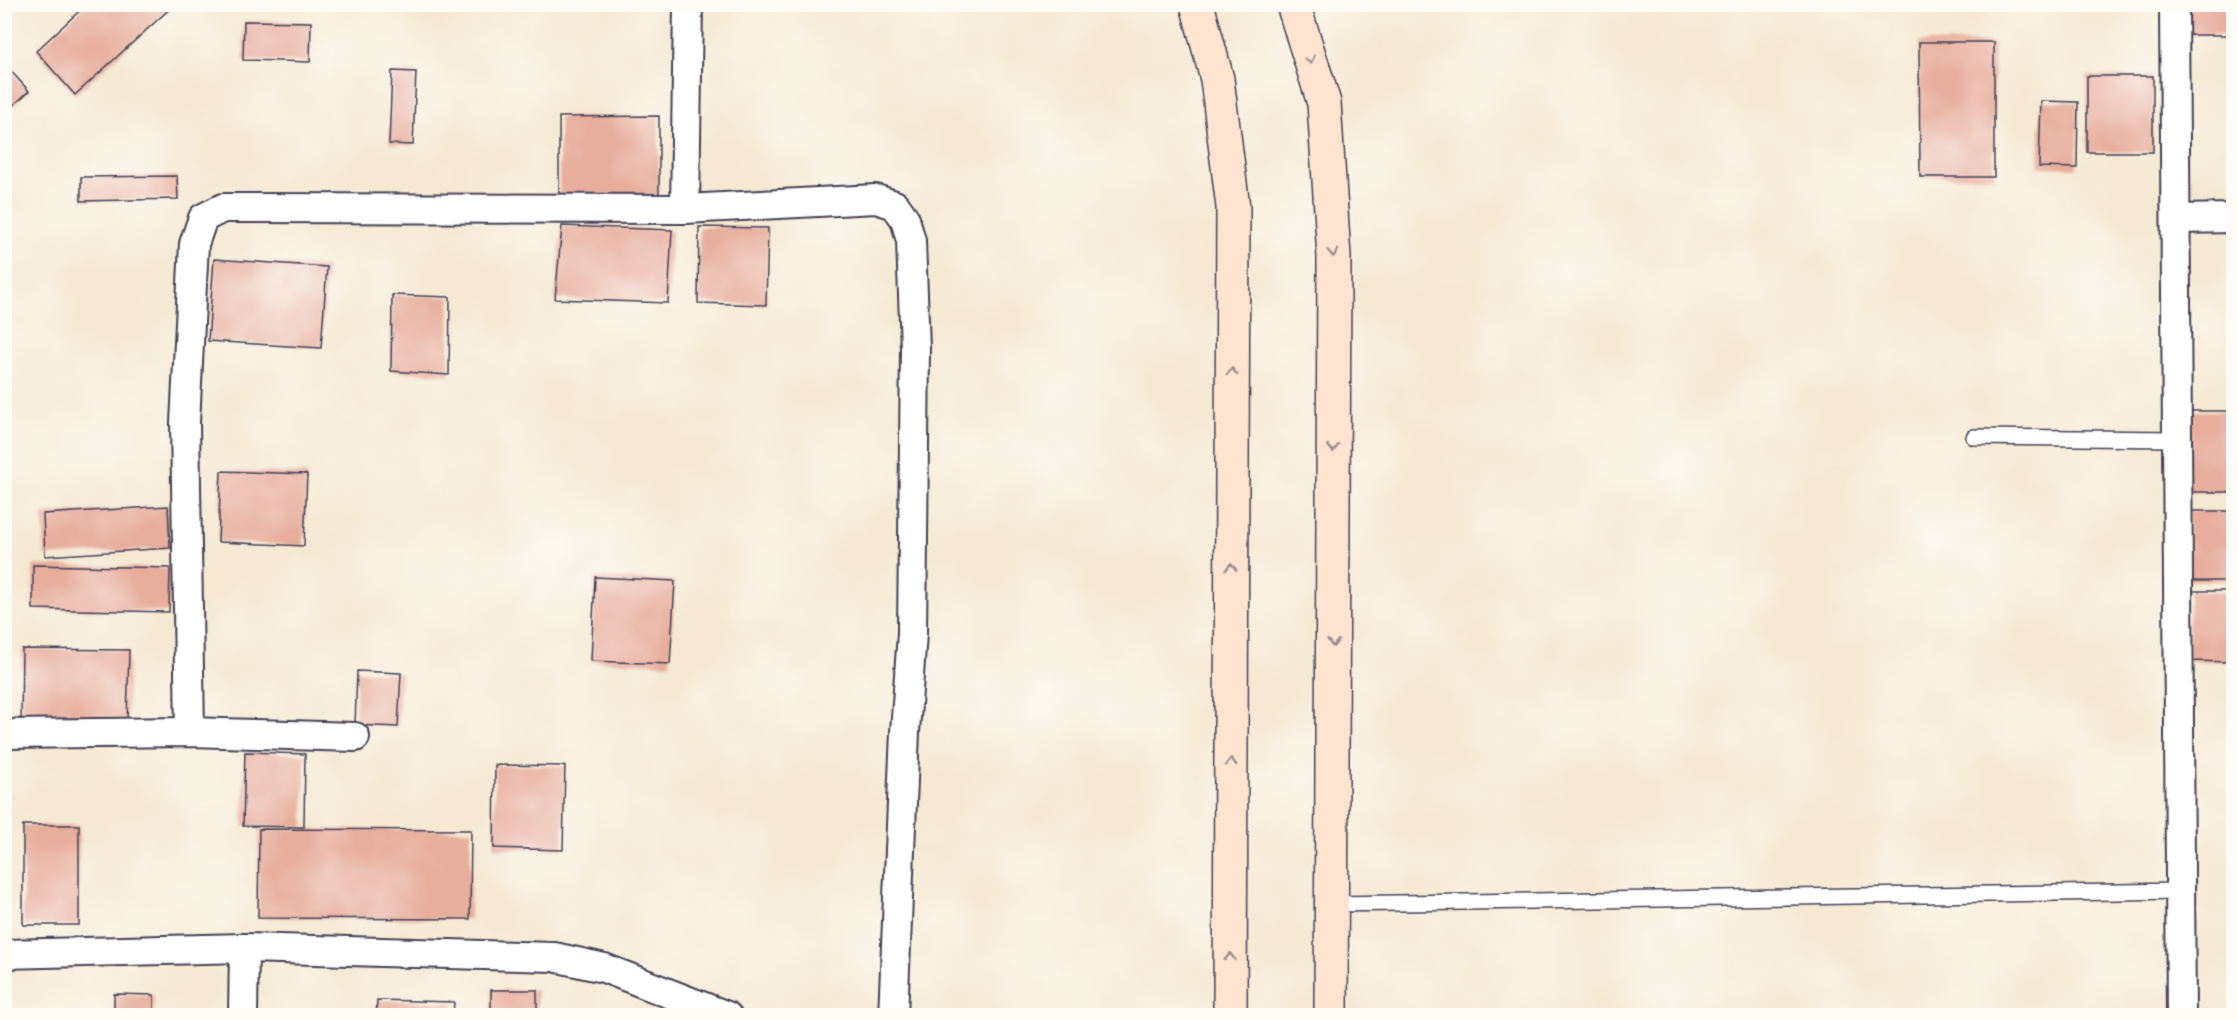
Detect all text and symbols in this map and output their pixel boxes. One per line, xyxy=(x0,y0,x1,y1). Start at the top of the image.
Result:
one-way arrow xyxy=(1303,54,1315,65)
one-way arrow xyxy=(1327,249,1340,258)
one-way arrow xyxy=(1226,368,1238,377)
one-way arrow xyxy=(1327,444,1339,453)
one-way arrow xyxy=(1225,563,1237,572)
one-way arrow xyxy=(1327,639,1339,648)
one-way arrow xyxy=(1225,758,1237,767)
one-way arrow xyxy=(1224,953,1236,962)

